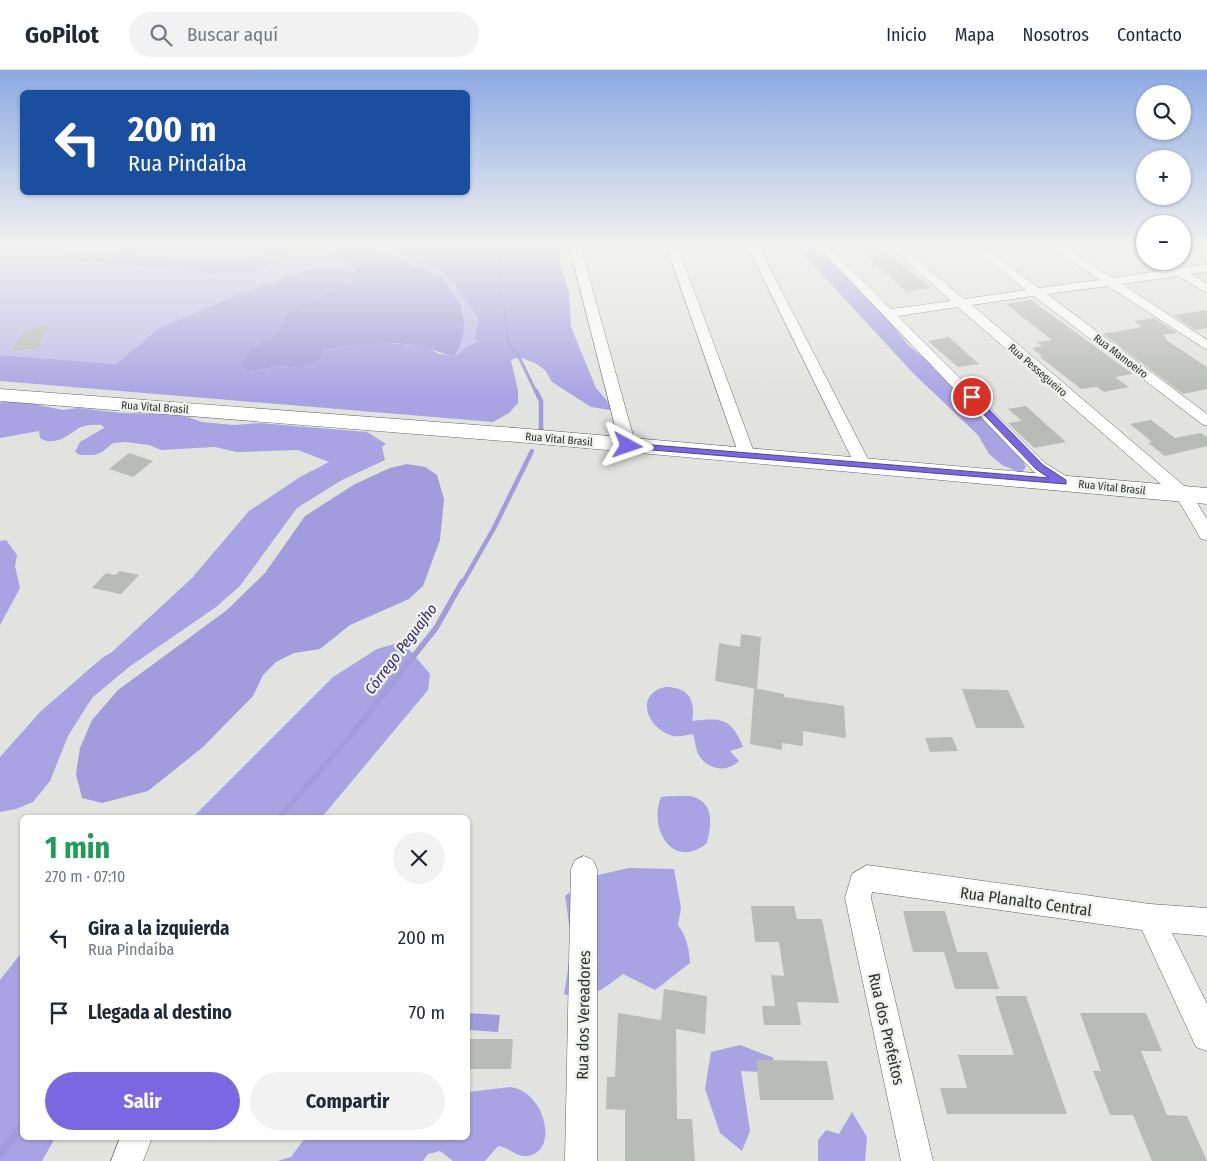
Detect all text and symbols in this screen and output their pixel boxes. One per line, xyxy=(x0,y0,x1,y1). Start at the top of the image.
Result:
search box xyxy=(129,12,479,57)
text: GoPilot xyxy=(25,21,99,49)
icon: search xyxy=(147,21,175,49)
text: Buscar aquí xyxy=(187,23,278,46)
text: Inicio xyxy=(886,24,927,46)
text: Mapa xyxy=(955,24,995,46)
text: Nosotros xyxy=(1023,24,1089,46)
text: Contacto xyxy=(1117,24,1182,46)
map controls xyxy=(1136,85,1191,270)
button: search xyxy=(1136,85,1191,140)
text: 200 m xyxy=(128,108,216,150)
icon: left xyxy=(45,110,110,175)
text: Rua Pindaíba xyxy=(128,150,247,177)
button: + xyxy=(1136,150,1191,205)
button: − xyxy=(1136,215,1191,270)
street label: Rua Mamoeiro xyxy=(1091,332,1151,381)
street label: Rua Pessegueiro xyxy=(1006,341,1070,400)
pin xyxy=(951,376,993,418)
icon: arrive xyxy=(958,383,986,411)
street label: Rua Vital Brasil xyxy=(121,399,189,416)
position arrow xyxy=(601,419,653,471)
street label: Rua Vital Brasil xyxy=(525,430,593,449)
street label: Rua Vital Brasil xyxy=(1078,478,1146,498)
water label: Córrego Peguajho xyxy=(361,600,441,698)
text: 1 min xyxy=(45,830,110,866)
button: close xyxy=(393,832,445,884)
text: 270 m · 07:10 xyxy=(45,867,125,886)
street label: Rua Planalto Central xyxy=(959,883,1093,920)
text: Gira a la izquierda xyxy=(88,917,230,940)
icon: left xyxy=(45,924,73,952)
text: 200 m xyxy=(398,926,445,949)
text: Rua Pindaíba xyxy=(88,940,174,959)
street label: Rua dos Vereadores xyxy=(573,950,594,1080)
street label: Rua dos Prefeitos xyxy=(864,971,909,1087)
icon: arrive xyxy=(45,999,73,1027)
text: Llegada al destino xyxy=(88,1001,232,1024)
text: 70 m xyxy=(409,1001,445,1024)
button: Salir xyxy=(45,1072,240,1130)
button: Compartir xyxy=(250,1072,445,1130)

